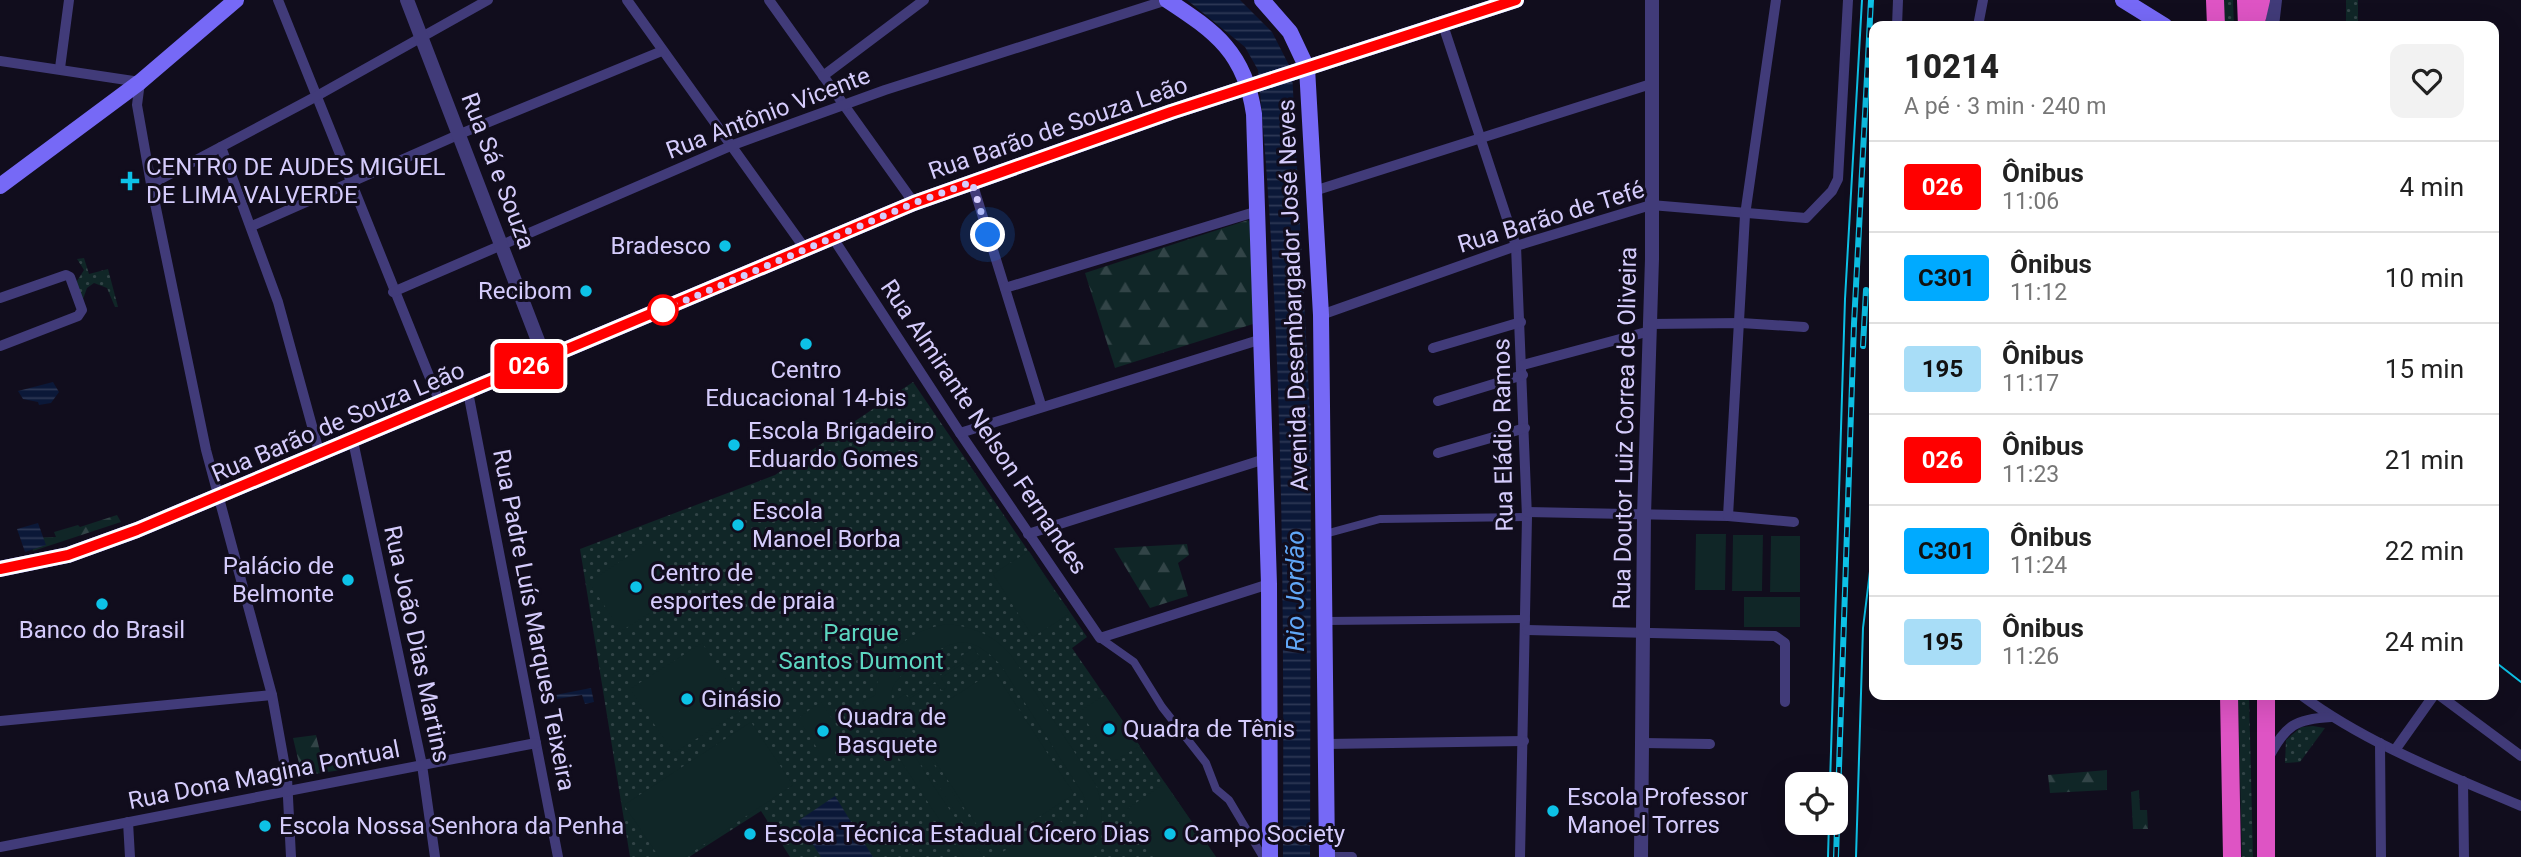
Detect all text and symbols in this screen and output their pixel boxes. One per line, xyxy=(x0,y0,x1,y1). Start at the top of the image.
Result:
button: heart xyxy=(2390,44,2464,118)
text: 10214 xyxy=(1904,47,1999,86)
street label: Rua Antônio Vicente xyxy=(662,61,874,165)
street label: Rua Barão de Souza Leão xyxy=(925,70,1191,186)
street label: Rua Sá e Souza xyxy=(455,89,541,253)
text: A pé · 3 min · 240 m xyxy=(1904,93,2106,120)
street label: Avenida Desembargador José Neves xyxy=(1272,99,1314,491)
place label: CENTRO DE AUDES MIGUEL DE LIMA VALVERDE xyxy=(146,153,446,209)
text: Ônibus xyxy=(2002,158,2084,188)
marker: CENTRO DE AUDES MIGUEL DE LIMA VALVERDE xyxy=(120,171,140,191)
text: 4 min xyxy=(2399,172,2464,202)
text: 026 xyxy=(1922,173,1963,201)
street label: Rua Barão de Tefé xyxy=(1454,175,1648,259)
text: 11:06 xyxy=(2002,188,2059,215)
your location xyxy=(970,217,1005,252)
place label: Bradesco xyxy=(610,232,711,260)
marker: Bradesco xyxy=(717,238,733,254)
street label: Rua Doutor Luiz Correa de Oliveira xyxy=(1608,246,1642,610)
text: Ônibus xyxy=(2010,249,2092,279)
text: 10 min xyxy=(2385,263,2464,293)
text: C301 xyxy=(1918,264,1975,292)
street label: Rua Almirante Nelson Fernandes xyxy=(875,275,1093,579)
place label: Recibom xyxy=(478,277,572,305)
text: 11:12 xyxy=(2010,279,2067,306)
marker: Recibom xyxy=(578,283,594,299)
unlabelled marker xyxy=(648,295,678,325)
marker: Centro Educacional 14-bis xyxy=(798,336,814,352)
street label: Rua Eládio Ramos xyxy=(1487,338,1519,532)
text: Ônibus xyxy=(2002,340,2084,370)
line badge: 026 xyxy=(489,343,569,389)
text: 026 xyxy=(508,352,550,380)
text: 15 min xyxy=(2385,354,2464,384)
text: 195 xyxy=(1922,355,1963,383)
street label: Rua Barão de Souza Leão xyxy=(207,356,469,488)
place label: Centro Educacional 14-bis xyxy=(705,356,907,412)
text: 11:17 xyxy=(2002,370,2059,397)
place label: Escola Brigadeiro Eduardo Gomes xyxy=(748,417,934,473)
text: Ônibus xyxy=(2002,431,2084,461)
marker: Escola Brigadeiro Eduardo Gomes xyxy=(726,437,742,453)
text: 21 min xyxy=(2385,445,2464,475)
text: 026 xyxy=(1922,446,1963,474)
street label: Rua Padre Luís Marques Teixeira xyxy=(487,447,581,793)
text: 11:23 xyxy=(2002,461,2059,488)
place label: Escola Manoel Borba xyxy=(752,497,901,553)
marker: Escola Manoel Borba xyxy=(730,517,746,533)
text: Ônibus xyxy=(2010,522,2092,552)
street label: Rua João Dias Martins xyxy=(378,523,456,765)
water label: Rio Jordão xyxy=(1280,530,1310,652)
text: 22 min xyxy=(2385,536,2464,566)
text: C301 xyxy=(1918,537,1975,565)
place label: Palácio de Belmonte xyxy=(223,552,334,608)
text: 11:24 xyxy=(2010,552,2067,579)
place label: Centro de esportes de praia xyxy=(650,559,835,615)
marker: Palácio de Belmonte xyxy=(340,572,356,588)
marker: Centro de esportes de praia xyxy=(628,579,644,595)
marker: Banco do Brasil xyxy=(94,596,110,612)
text: Ônibus xyxy=(2002,613,2084,643)
place label: Banco do Brasil xyxy=(19,616,185,644)
park label: Parque Santos Dumont xyxy=(778,619,944,675)
text: 24 min xyxy=(2385,627,2464,657)
text: 195 xyxy=(1922,628,1963,656)
text: 11:26 xyxy=(2002,643,2059,670)
place label: Ginásio xyxy=(701,685,781,713)
marker: Ginásio xyxy=(679,691,695,707)
place label: Quadra de Basquete xyxy=(837,703,946,759)
place label: Quadra de Tênis xyxy=(1123,715,1295,743)
marker: Quadra de Tênis xyxy=(1101,721,1117,737)
marker: Quadra de Basquete xyxy=(815,723,831,739)
street label: Rua Dona Magina Pontual xyxy=(126,735,402,815)
map controls xyxy=(1785,772,1848,835)
button: locate xyxy=(1785,772,1848,835)
place label: Escola Professor Manoel Torres xyxy=(1567,783,1748,839)
marker: Escola Professor Manoel Torres xyxy=(1545,803,1561,819)
place label: Escola Nossa Senhora da Penha xyxy=(279,812,624,840)
marker: Escola Nossa Senhora da Penha xyxy=(257,818,273,834)
place label: Escola Técnica Estadual Cícero Dias xyxy=(764,820,1150,848)
place label: Campo Society xyxy=(1184,820,1346,848)
marker: Escola Técnica Estadual Cícero Dias xyxy=(742,826,758,842)
marker: Campo Society xyxy=(1162,826,1178,842)

